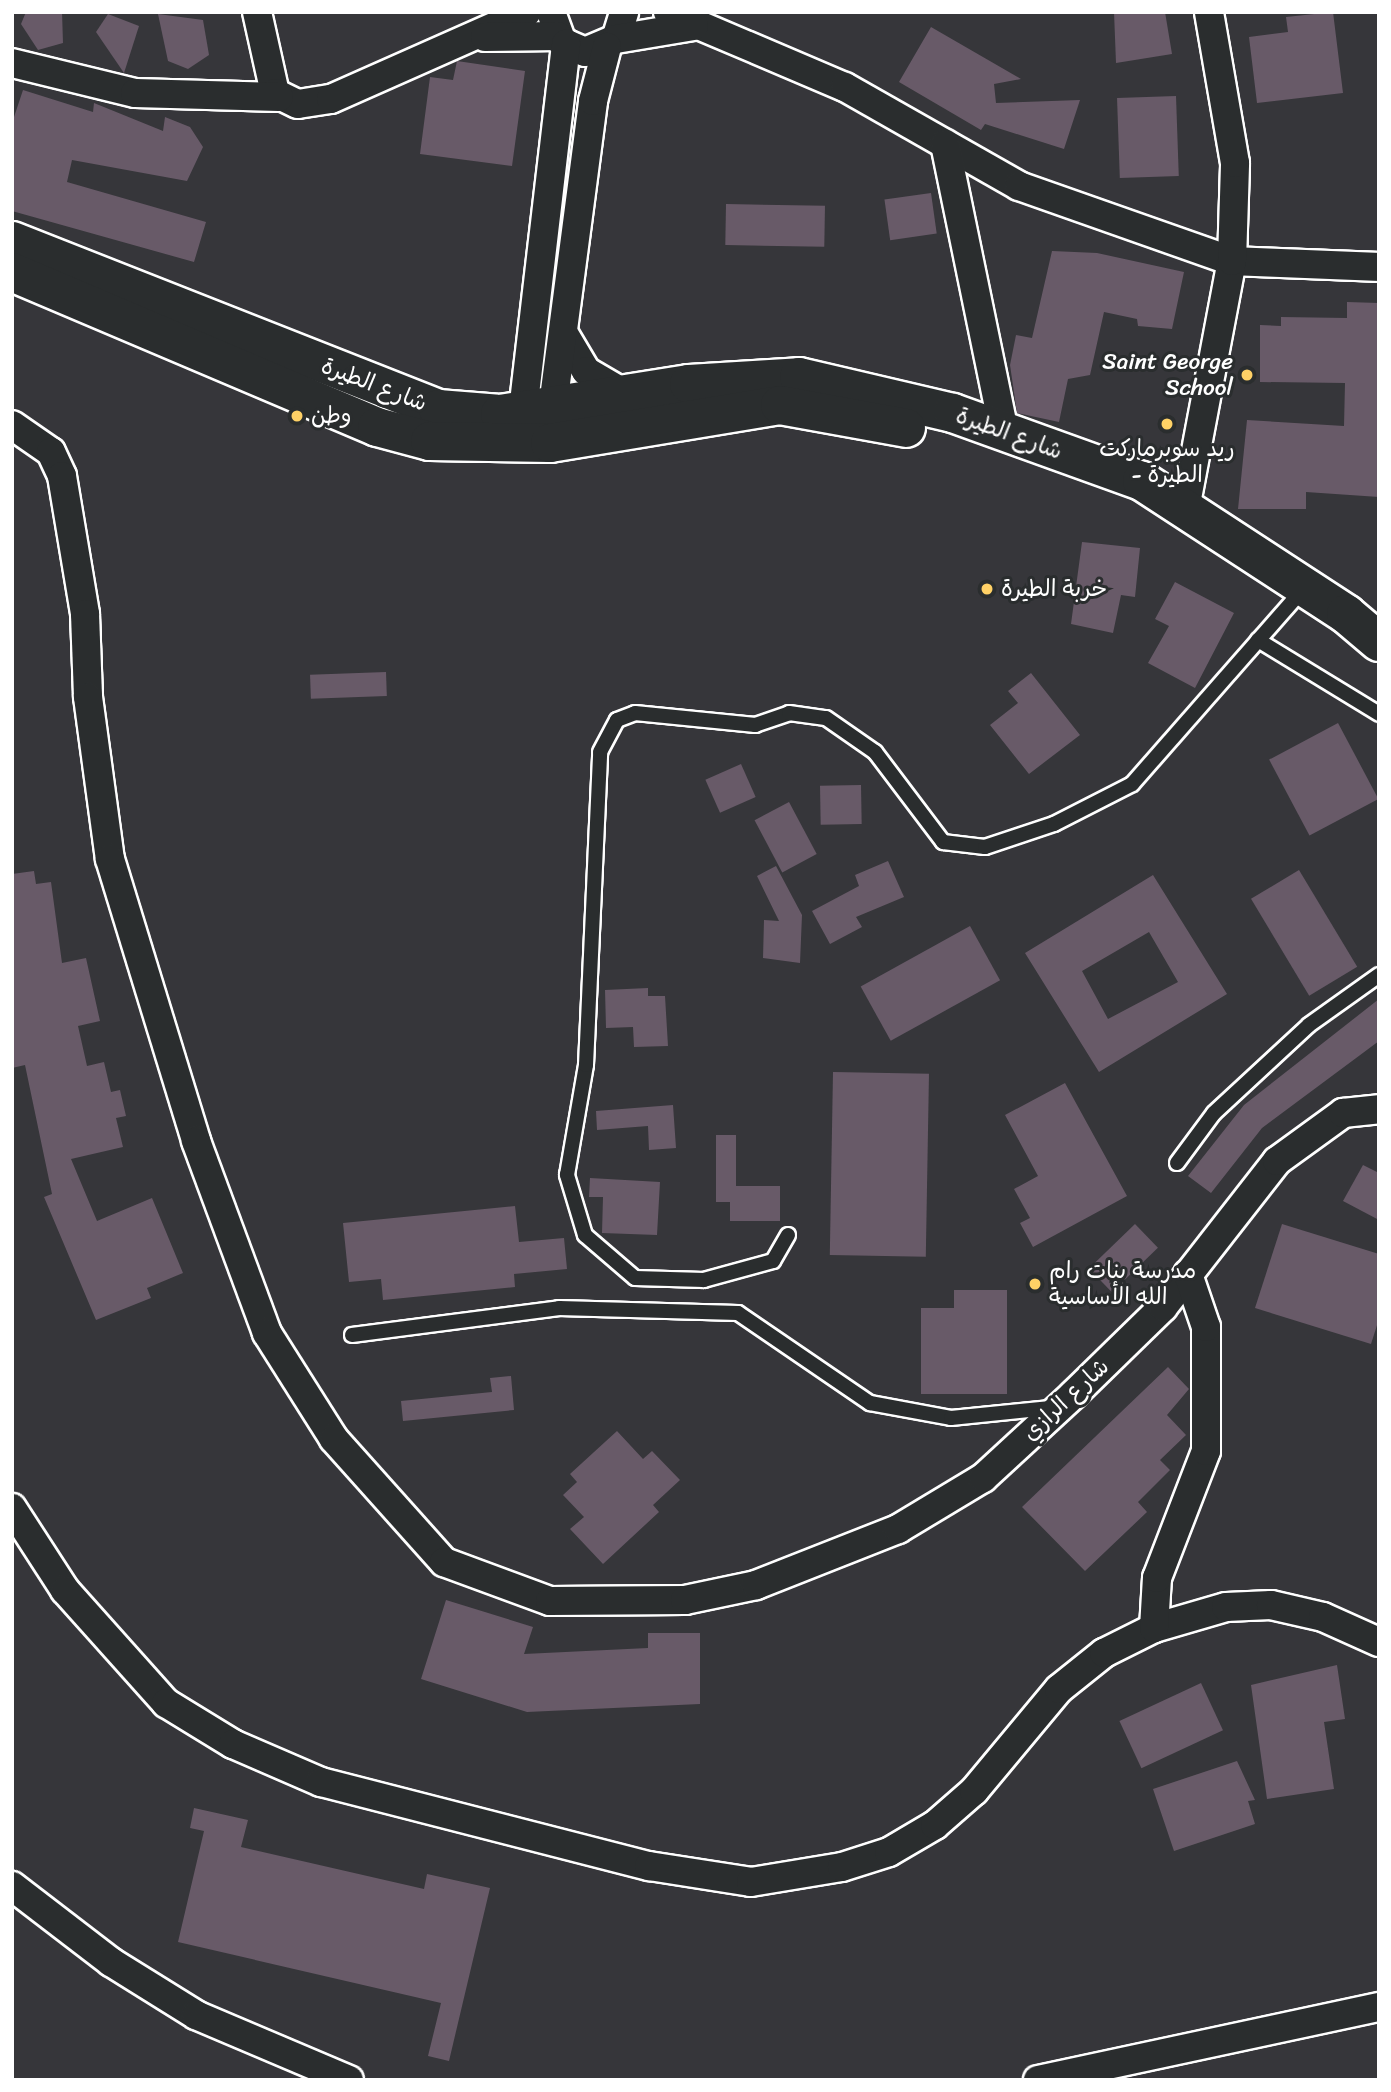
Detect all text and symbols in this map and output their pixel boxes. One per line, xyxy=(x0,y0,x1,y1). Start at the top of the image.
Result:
place label: Saint George School xyxy=(1102,348,1233,402)
street label: شارع الطيرة xyxy=(317,352,431,418)
marker: Saint George School xyxy=(1239,367,1255,383)
place label: وطن xyxy=(311,402,352,430)
street label: شارع الطيرة xyxy=(952,402,1066,466)
marker: وطن xyxy=(289,408,305,424)
marker: ريد سوبرماركت - الطيرة xyxy=(1159,416,1175,432)
place label: ريد سوبرماركت - الطيرة xyxy=(1099,435,1235,489)
place label: خربة الطيرة xyxy=(1001,575,1107,603)
marker: خربة الطيرة xyxy=(979,581,995,597)
place label: مدرسة بنات رام الله الأساسية xyxy=(1049,1257,1196,1311)
marker: مدرسة بنات رام الله الأساسية xyxy=(1027,1276,1043,1292)
street label: شارع الرازي xyxy=(1017,1353,1115,1447)

